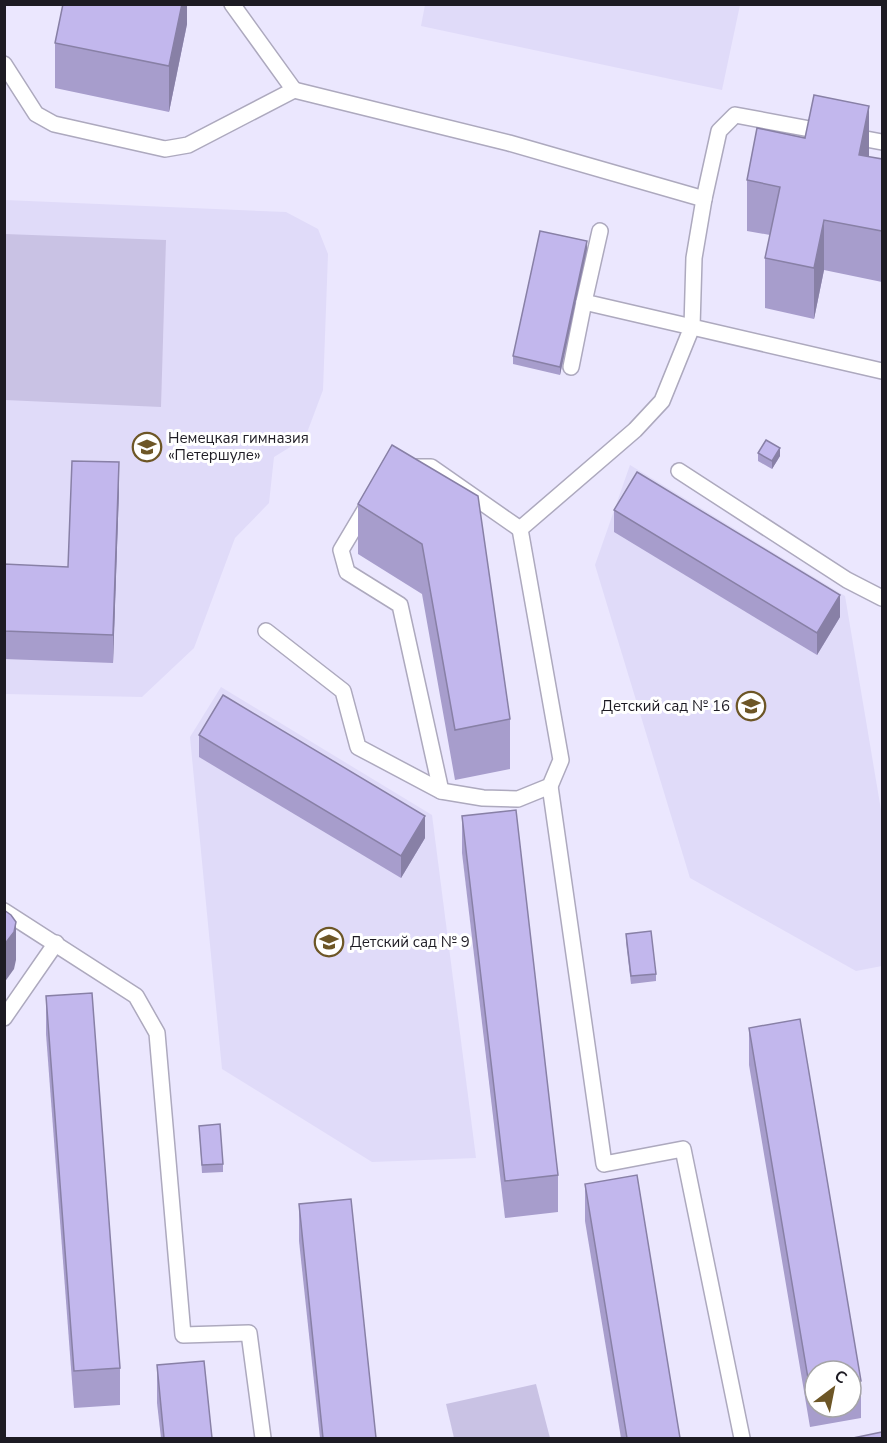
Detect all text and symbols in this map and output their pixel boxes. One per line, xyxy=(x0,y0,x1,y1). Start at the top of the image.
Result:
place label: Немецкая гимназия «Петершуле» xyxy=(168,428,309,465)
school or university icon: Немецкая гимназия «Петершуле» xyxy=(131,431,163,463)
school or university icon: Детский сад № 16 xyxy=(735,690,767,722)
place label: Детский сад № 16 xyxy=(601,696,730,716)
school or university icon: Детский сад № 9 xyxy=(313,926,345,958)
place label: Детский сад № 9 xyxy=(350,932,470,952)
north arrow xyxy=(803,1359,863,1419)
text: С xyxy=(830,1365,851,1389)

